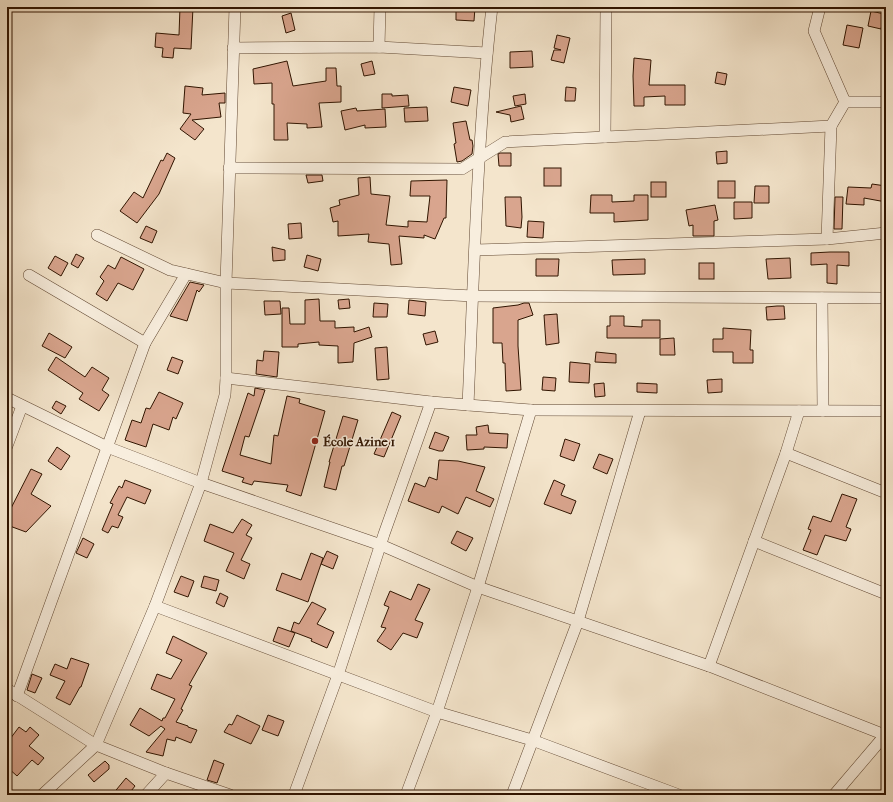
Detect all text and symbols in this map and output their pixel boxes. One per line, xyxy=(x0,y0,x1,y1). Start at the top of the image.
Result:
place label: École Azine 1 xyxy=(323,434,396,449)
marker: École Azine 1 xyxy=(310,436,320,446)

